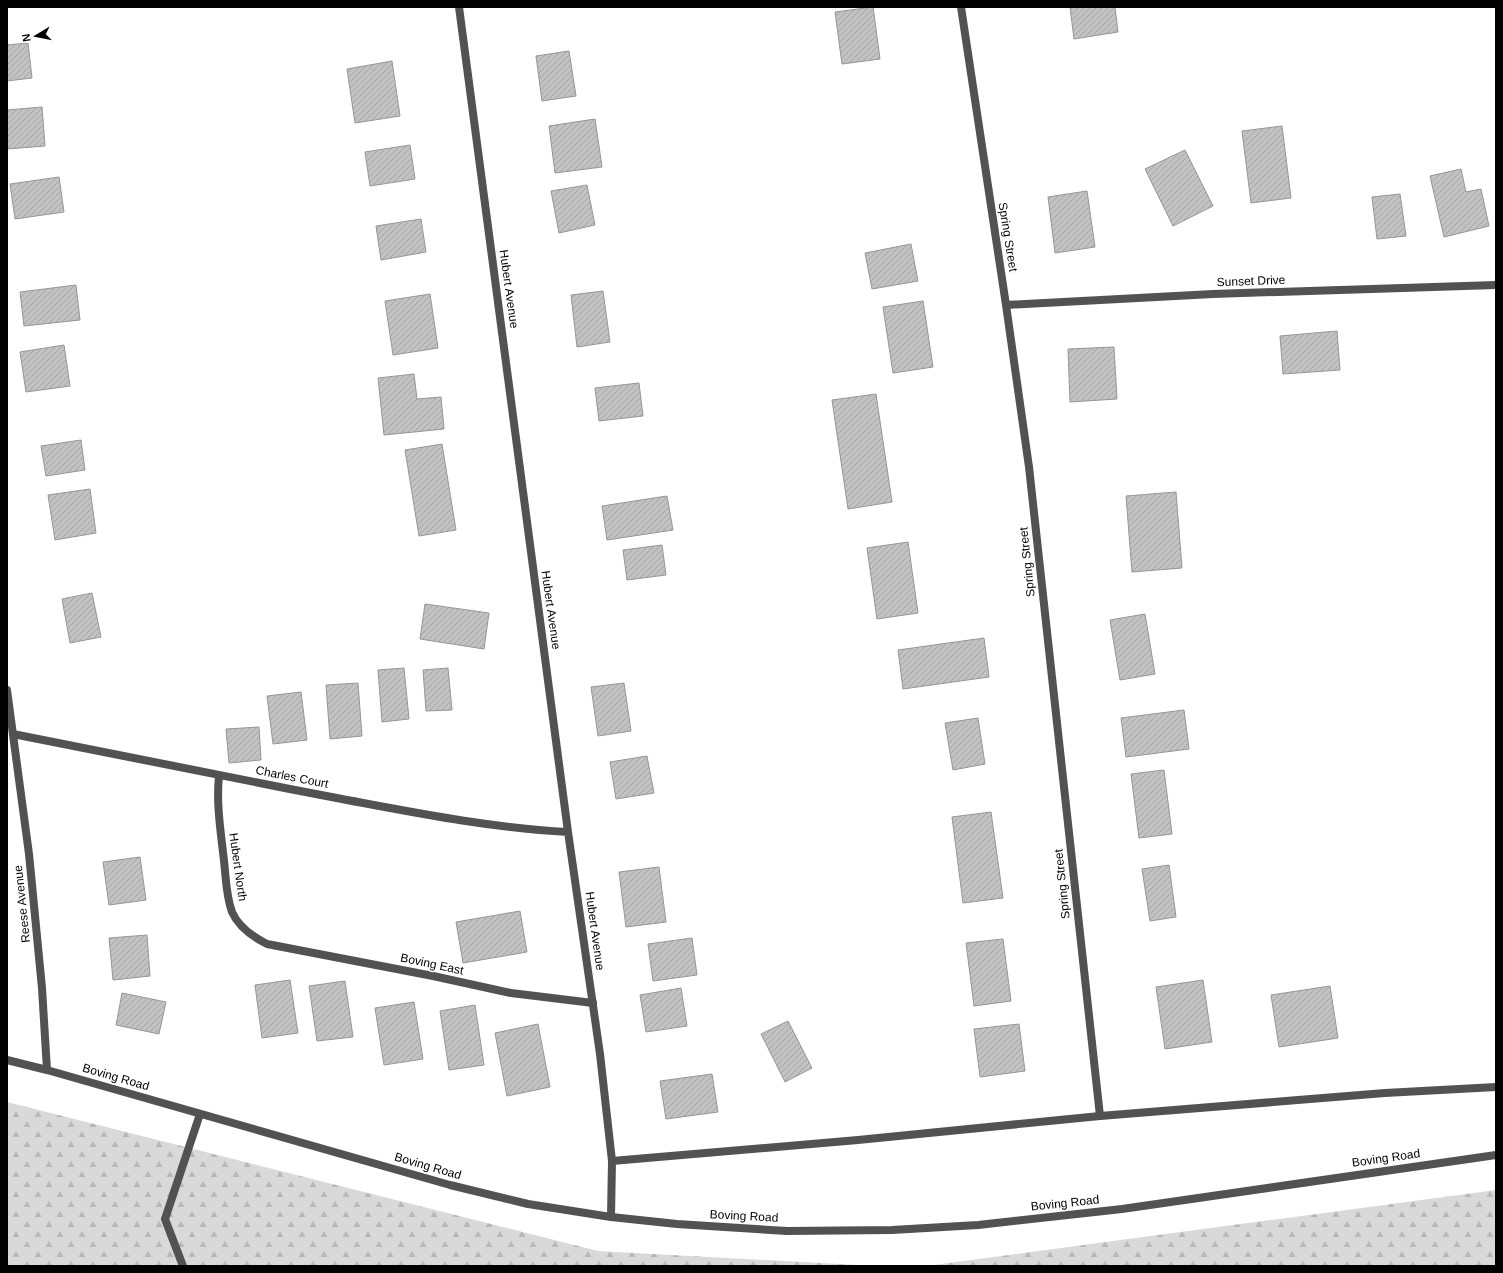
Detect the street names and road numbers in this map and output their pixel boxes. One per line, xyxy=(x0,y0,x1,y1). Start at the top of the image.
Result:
street label: Spring Street xyxy=(996,201,1020,273)
street label: Hubert Avenue xyxy=(497,249,521,329)
street label: Sunset Drive xyxy=(1216,273,1286,289)
street label: Spring Street xyxy=(1016,526,1038,598)
street label: Hubert Avenue xyxy=(539,570,563,650)
street label: Charles Court xyxy=(254,763,330,791)
street label: Hubert North xyxy=(226,832,250,902)
street label: Spring Street xyxy=(1051,848,1073,920)
street label: Reese Avenue xyxy=(11,864,33,943)
street label: Hubert Avenue xyxy=(583,891,607,971)
street label: Boving East xyxy=(399,950,465,978)
street label: Boving Road xyxy=(81,1061,151,1093)
street label: Boving Road xyxy=(1351,1146,1421,1170)
street label: Boving Road xyxy=(393,1150,463,1182)
street label: Boving Road xyxy=(1030,1192,1100,1214)
street label: Boving Road xyxy=(709,1207,779,1225)

